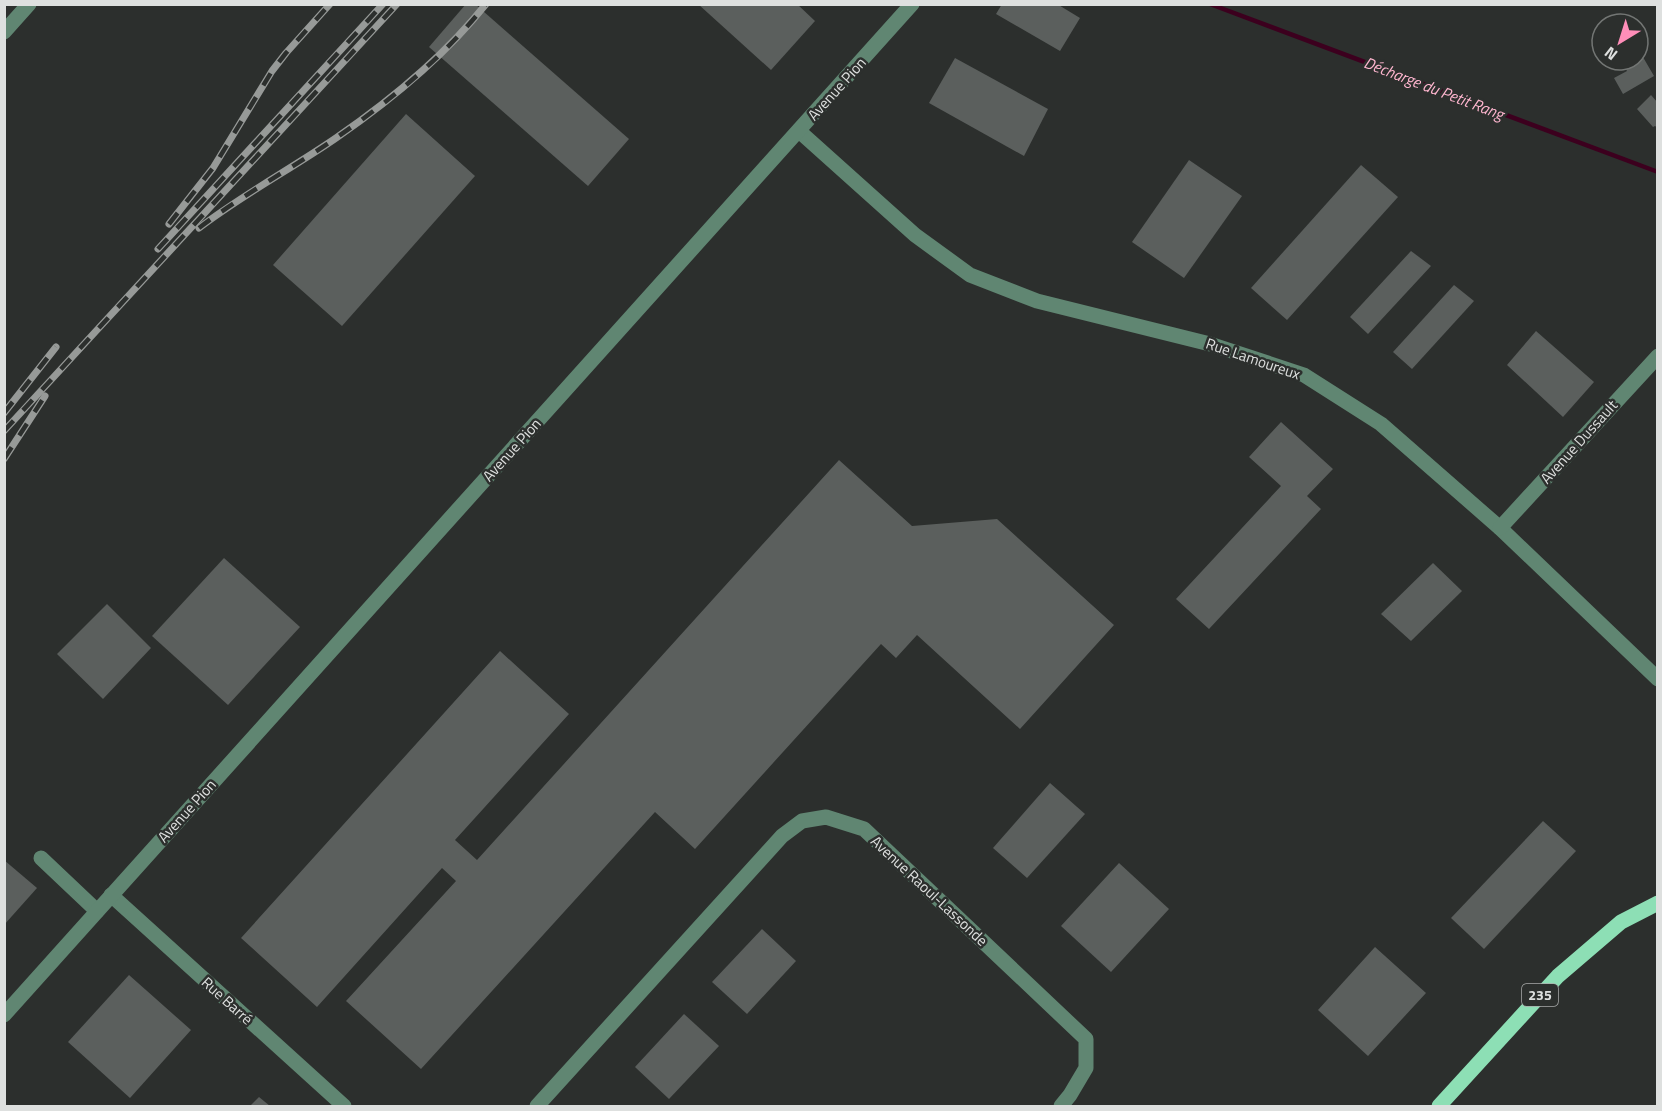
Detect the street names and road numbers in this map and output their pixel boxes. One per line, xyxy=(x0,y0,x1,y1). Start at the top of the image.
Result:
street label: Avenue Pion xyxy=(802,52,871,125)
street label: Rue Lamoureux xyxy=(1203,332,1304,386)
street label: Avenue Dussault xyxy=(1535,394,1623,489)
street label: Avenue Pion xyxy=(477,413,546,486)
street label: Avenue Pion xyxy=(152,774,221,847)
street label: Avenue Raoul-Lassonde xyxy=(866,830,993,951)
street label: Rue Barré xyxy=(196,971,258,1030)
road number: 235 xyxy=(1522,984,1558,1006)

